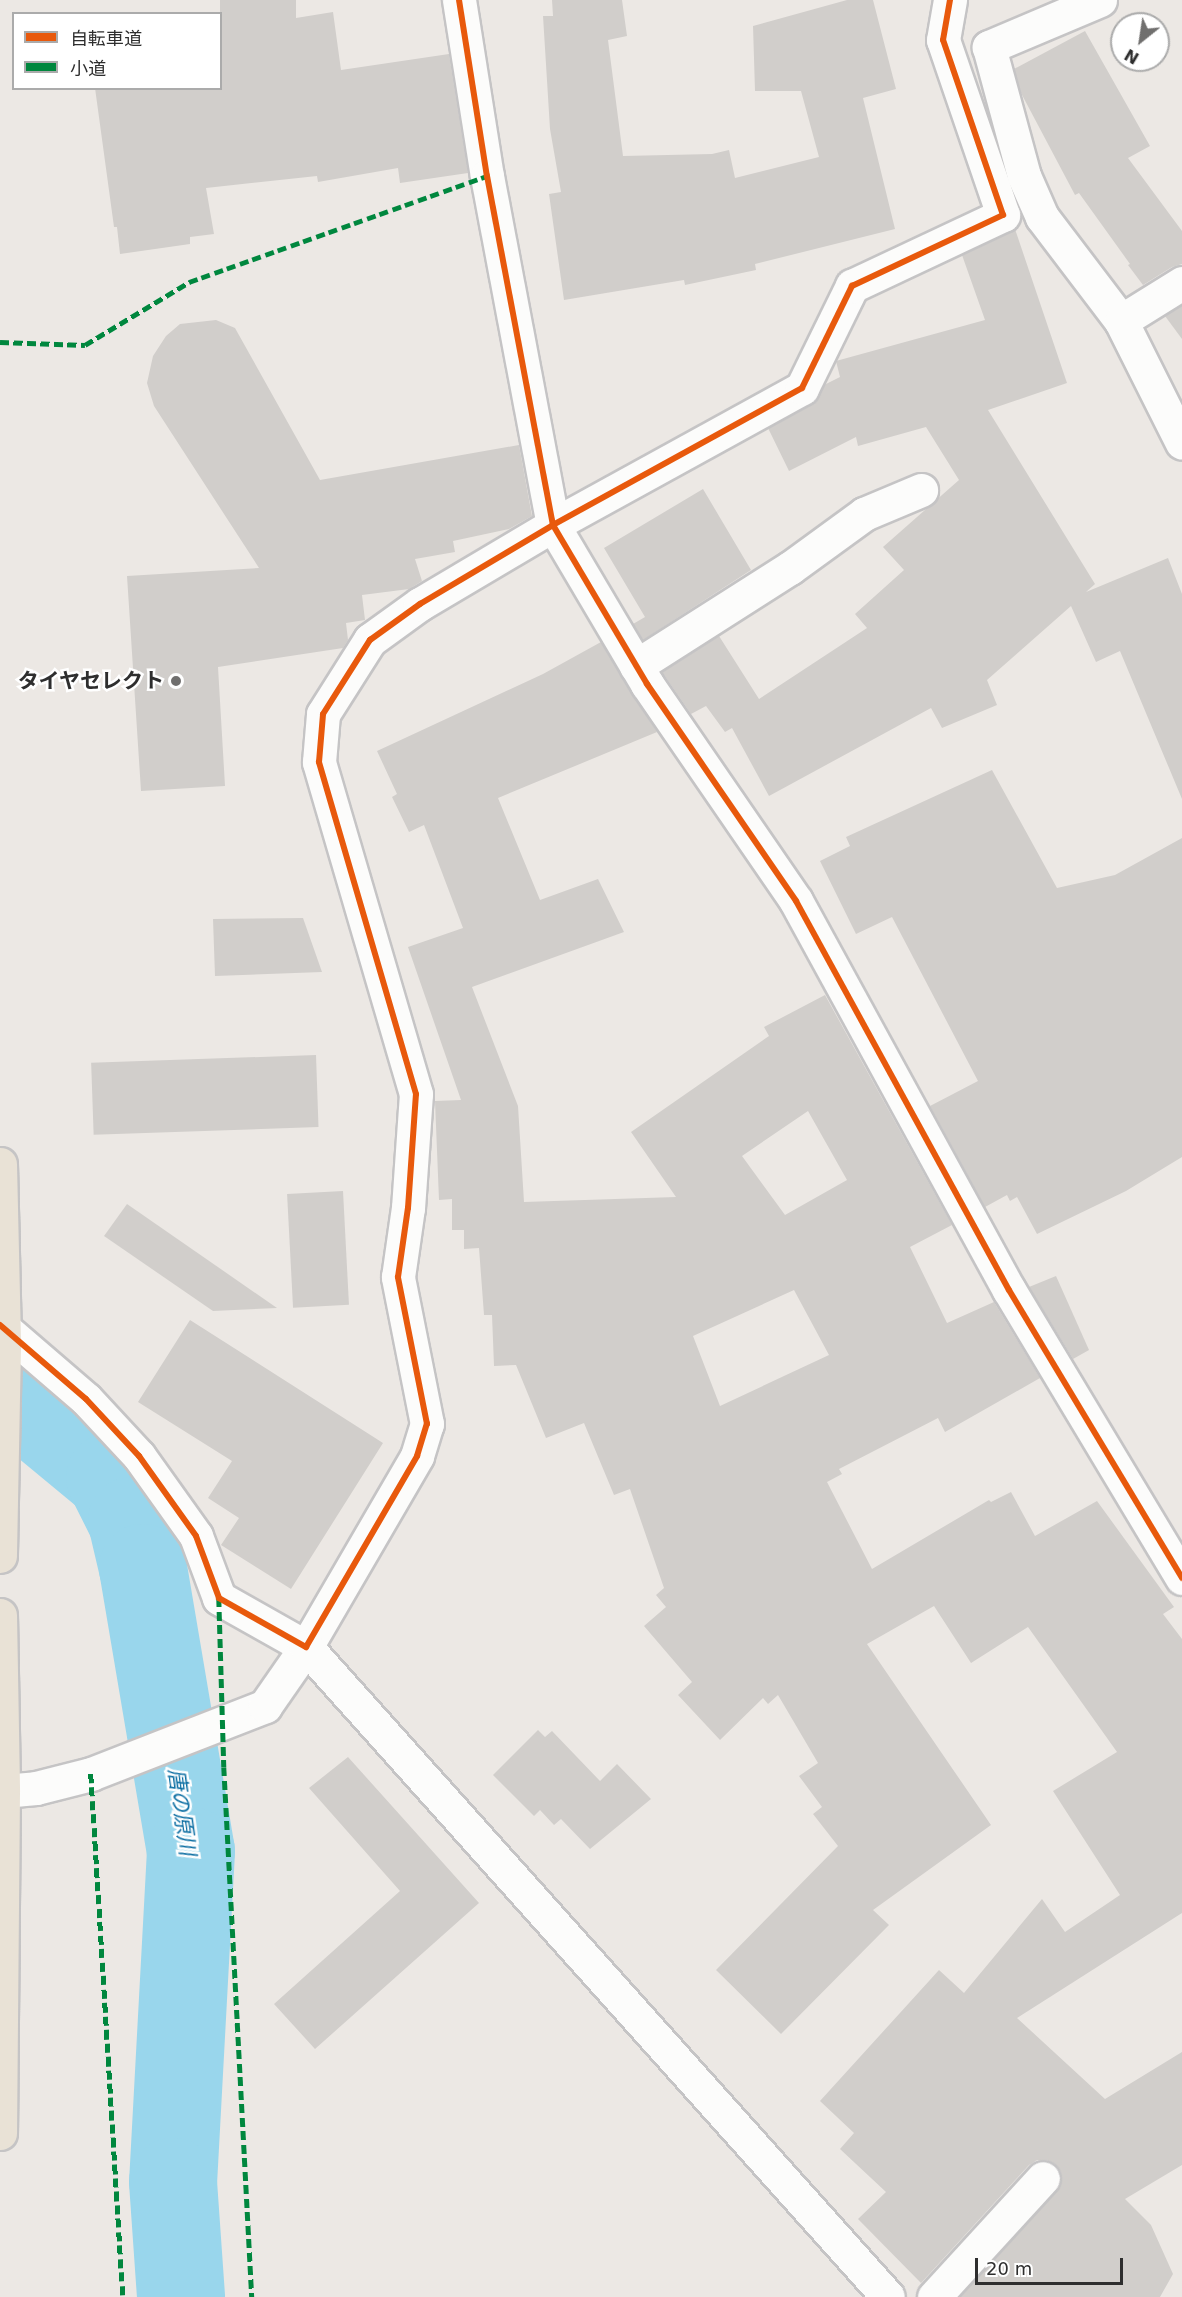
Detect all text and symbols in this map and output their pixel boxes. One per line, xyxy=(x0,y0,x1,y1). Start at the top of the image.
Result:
legend xyxy=(12,12,222,90)
north arrow xyxy=(1110,12,1170,72)
text: 自転車道 xyxy=(70,28,142,49)
text: N xyxy=(1121,45,1142,68)
text: 小道 xyxy=(70,58,106,79)
place label: タイヤセレクト xyxy=(17,668,164,694)
marker: タイヤセレクト xyxy=(169,674,183,688)
water label: 唐の原川 xyxy=(163,1767,201,1857)
scale bar xyxy=(978,2246,1126,2284)
text: 20 m xyxy=(986,2258,1032,2279)

